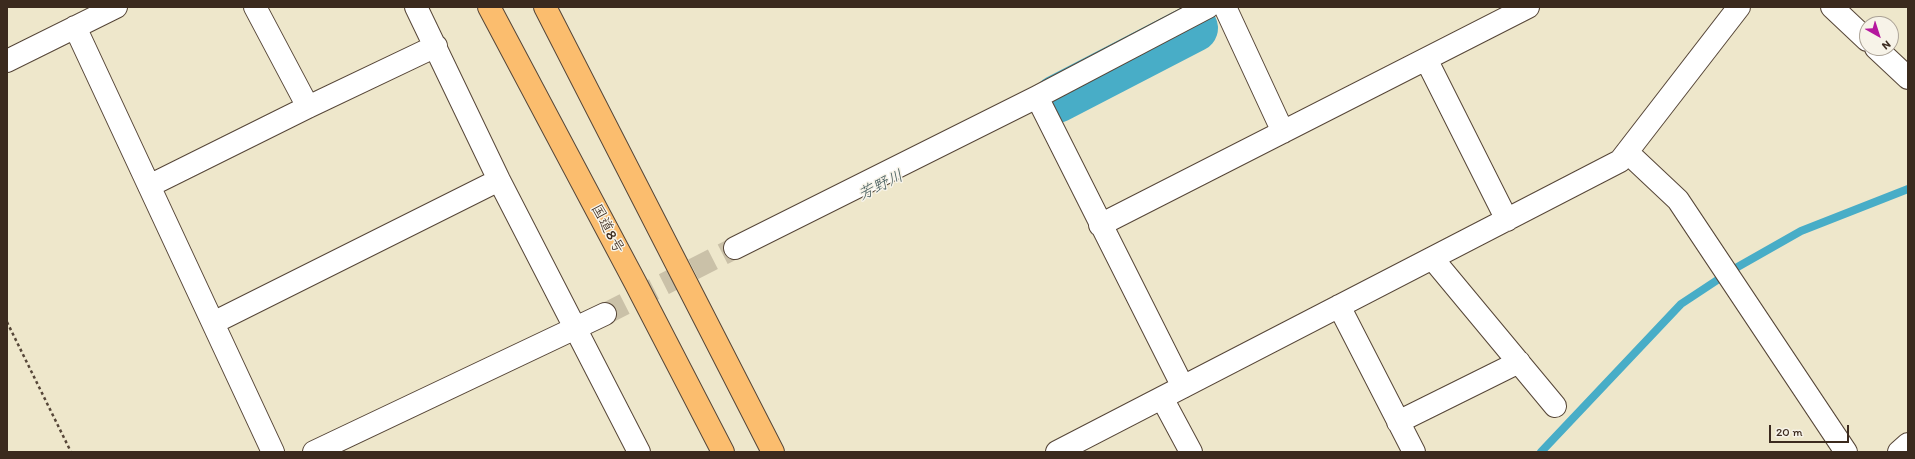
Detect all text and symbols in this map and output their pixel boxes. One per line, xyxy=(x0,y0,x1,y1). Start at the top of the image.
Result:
north arrow xyxy=(1859,16,1899,56)
text: N xyxy=(1879,38,1893,52)
water label: 芳野川 xyxy=(855,167,907,205)
street label: 国道8号 xyxy=(587,201,627,257)
scale bar xyxy=(1771,417,1851,443)
text: 20 m xyxy=(1776,425,1803,439)

